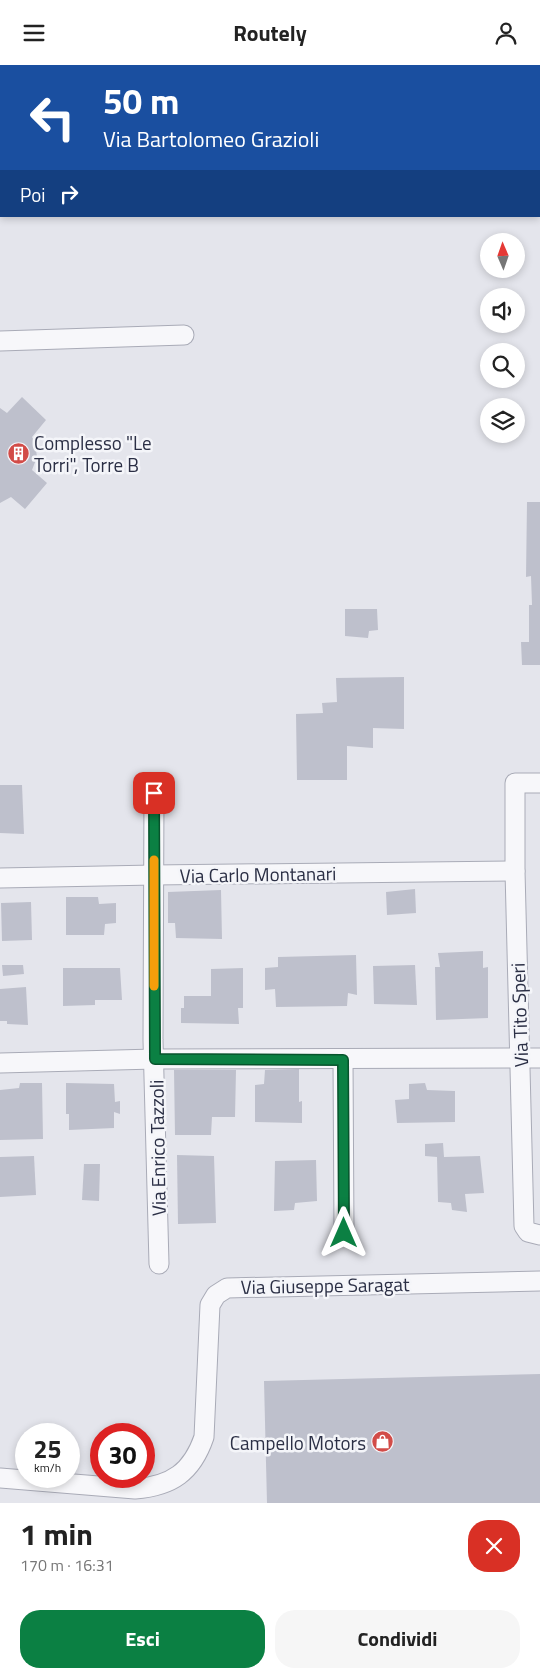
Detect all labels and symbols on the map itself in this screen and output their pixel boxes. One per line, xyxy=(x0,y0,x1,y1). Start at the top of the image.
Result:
north arrow xyxy=(480,233,525,277)
place label: Complesso "Le Torri", Torre B xyxy=(34,428,152,479)
building icon: Complesso "Le Torri", Torre B xyxy=(6,441,30,465)
pin xyxy=(133,772,175,814)
street label: Via Carlo Montanari xyxy=(179,858,337,890)
street label: Via Tito Speri xyxy=(503,962,535,1068)
street label: Via Enrico Tazzoli xyxy=(141,1080,173,1216)
position arrow xyxy=(317,1206,369,1258)
street label: Via Giuseppe Saragat xyxy=(240,1269,410,1301)
speed limit sign: 30 xyxy=(90,1423,155,1488)
place label: Campello Motors xyxy=(230,1428,366,1457)
shop icon: Campello Motors xyxy=(370,1430,394,1454)

